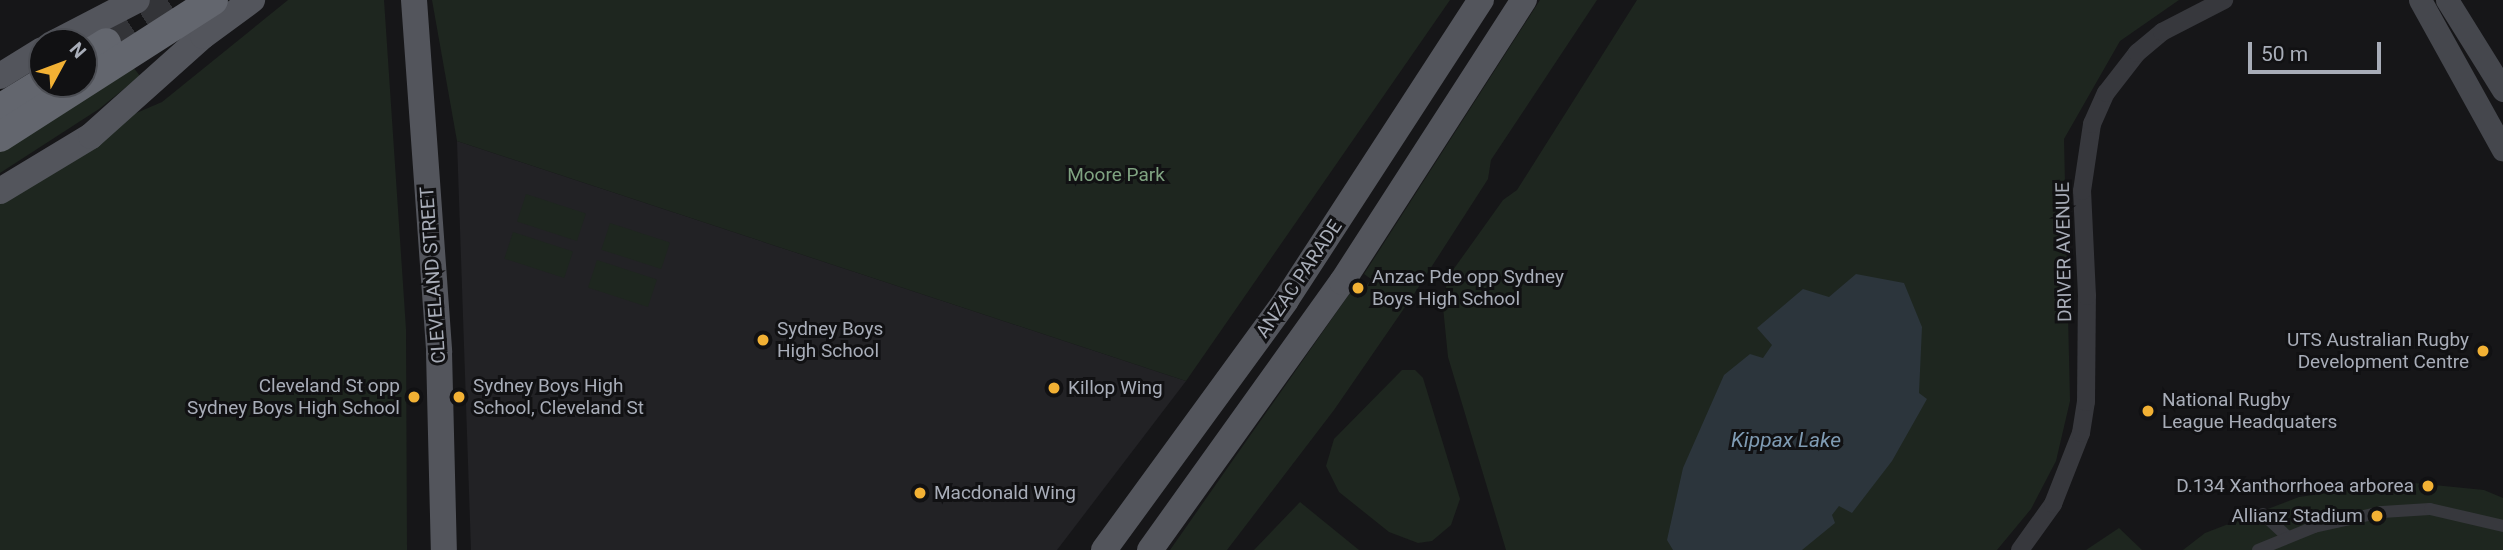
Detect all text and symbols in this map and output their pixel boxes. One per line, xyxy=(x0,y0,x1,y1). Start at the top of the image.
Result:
north arrow xyxy=(28,28,98,98)
scale bar xyxy=(2251,28,2384,72)
text: N xyxy=(65,38,91,63)
text: 50 m xyxy=(2261,42,2308,66)
park label: Moore Park xyxy=(1067,164,1165,186)
street label: DRIVER AVENUE xyxy=(2051,182,2077,322)
street label: CLEVELAND STREET xyxy=(415,186,451,364)
street label: ANZAC PARADE xyxy=(1251,216,1347,342)
place label: Anzac Pde opp Sydney Boys High School xyxy=(1372,266,1564,310)
marker: Anzac Pde opp Sydney Boys High School xyxy=(1350,280,1366,296)
place label: Sydney Boys High School xyxy=(777,318,883,362)
place label: UTS Australian Rugby Development Centre xyxy=(2287,329,2469,373)
marker: Sydney Boys High School xyxy=(755,332,771,348)
marker: UTS Australian Rugby Development Centre xyxy=(2475,343,2491,359)
place label: Cleveland St opp Sydney Boys High School xyxy=(187,375,400,419)
place label: Sydney Boys High School, Cleveland St xyxy=(473,375,644,419)
place label: Killop Wing xyxy=(1068,377,1163,399)
marker: Killop Wing xyxy=(1046,380,1062,396)
marker: Cleveland St opp Sydney Boys High School xyxy=(406,389,422,405)
marker: Sydney Boys High School, Cleveland St xyxy=(451,389,467,405)
place label: National Rugby League Headquaters xyxy=(2162,389,2337,433)
marker: National Rugby League Headquaters xyxy=(2140,403,2156,419)
water label: Kippax Lake xyxy=(1731,427,1841,453)
place label: D.134 Xanthorrhoea arborea xyxy=(2176,475,2414,497)
marker: D.134 Xanthorrhoea arborea xyxy=(2420,478,2436,494)
place label: Macdonald Wing xyxy=(934,482,1076,504)
marker: Macdonald Wing xyxy=(912,485,928,501)
place label: Allianz Stadium xyxy=(2231,505,2363,527)
marker: Allianz Stadium xyxy=(2369,508,2385,524)

